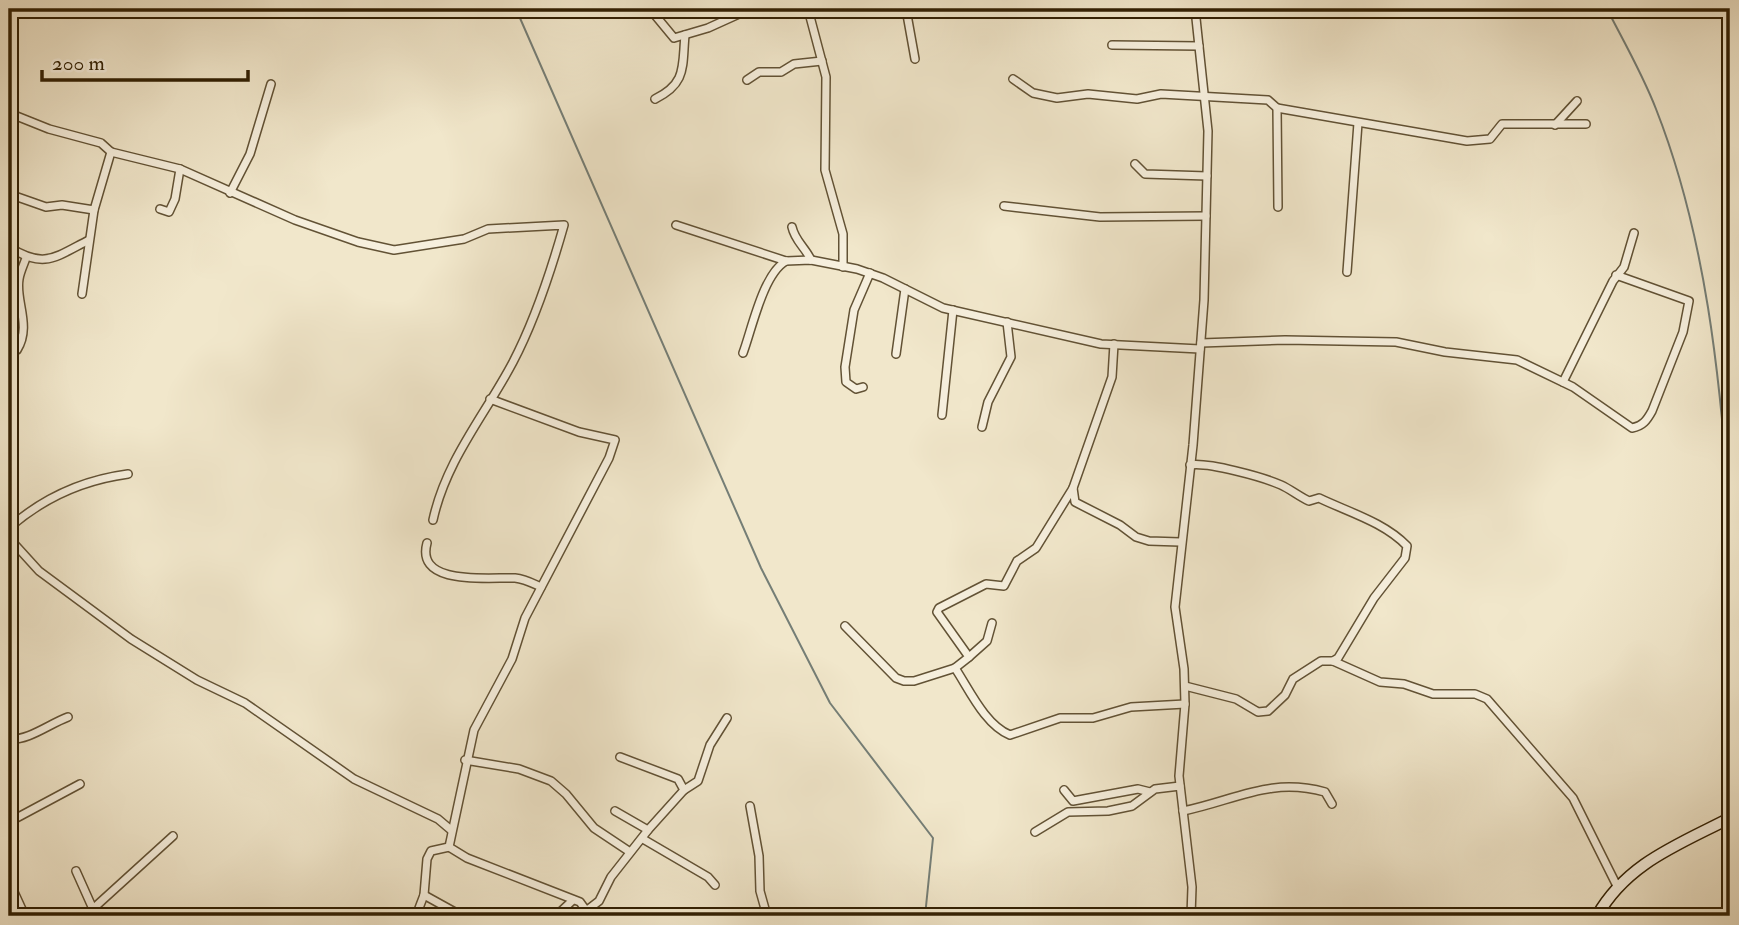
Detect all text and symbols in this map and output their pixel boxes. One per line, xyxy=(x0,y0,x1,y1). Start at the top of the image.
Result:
scale bar xyxy=(42,38,248,82)
text: 200 m xyxy=(52,50,105,77)

